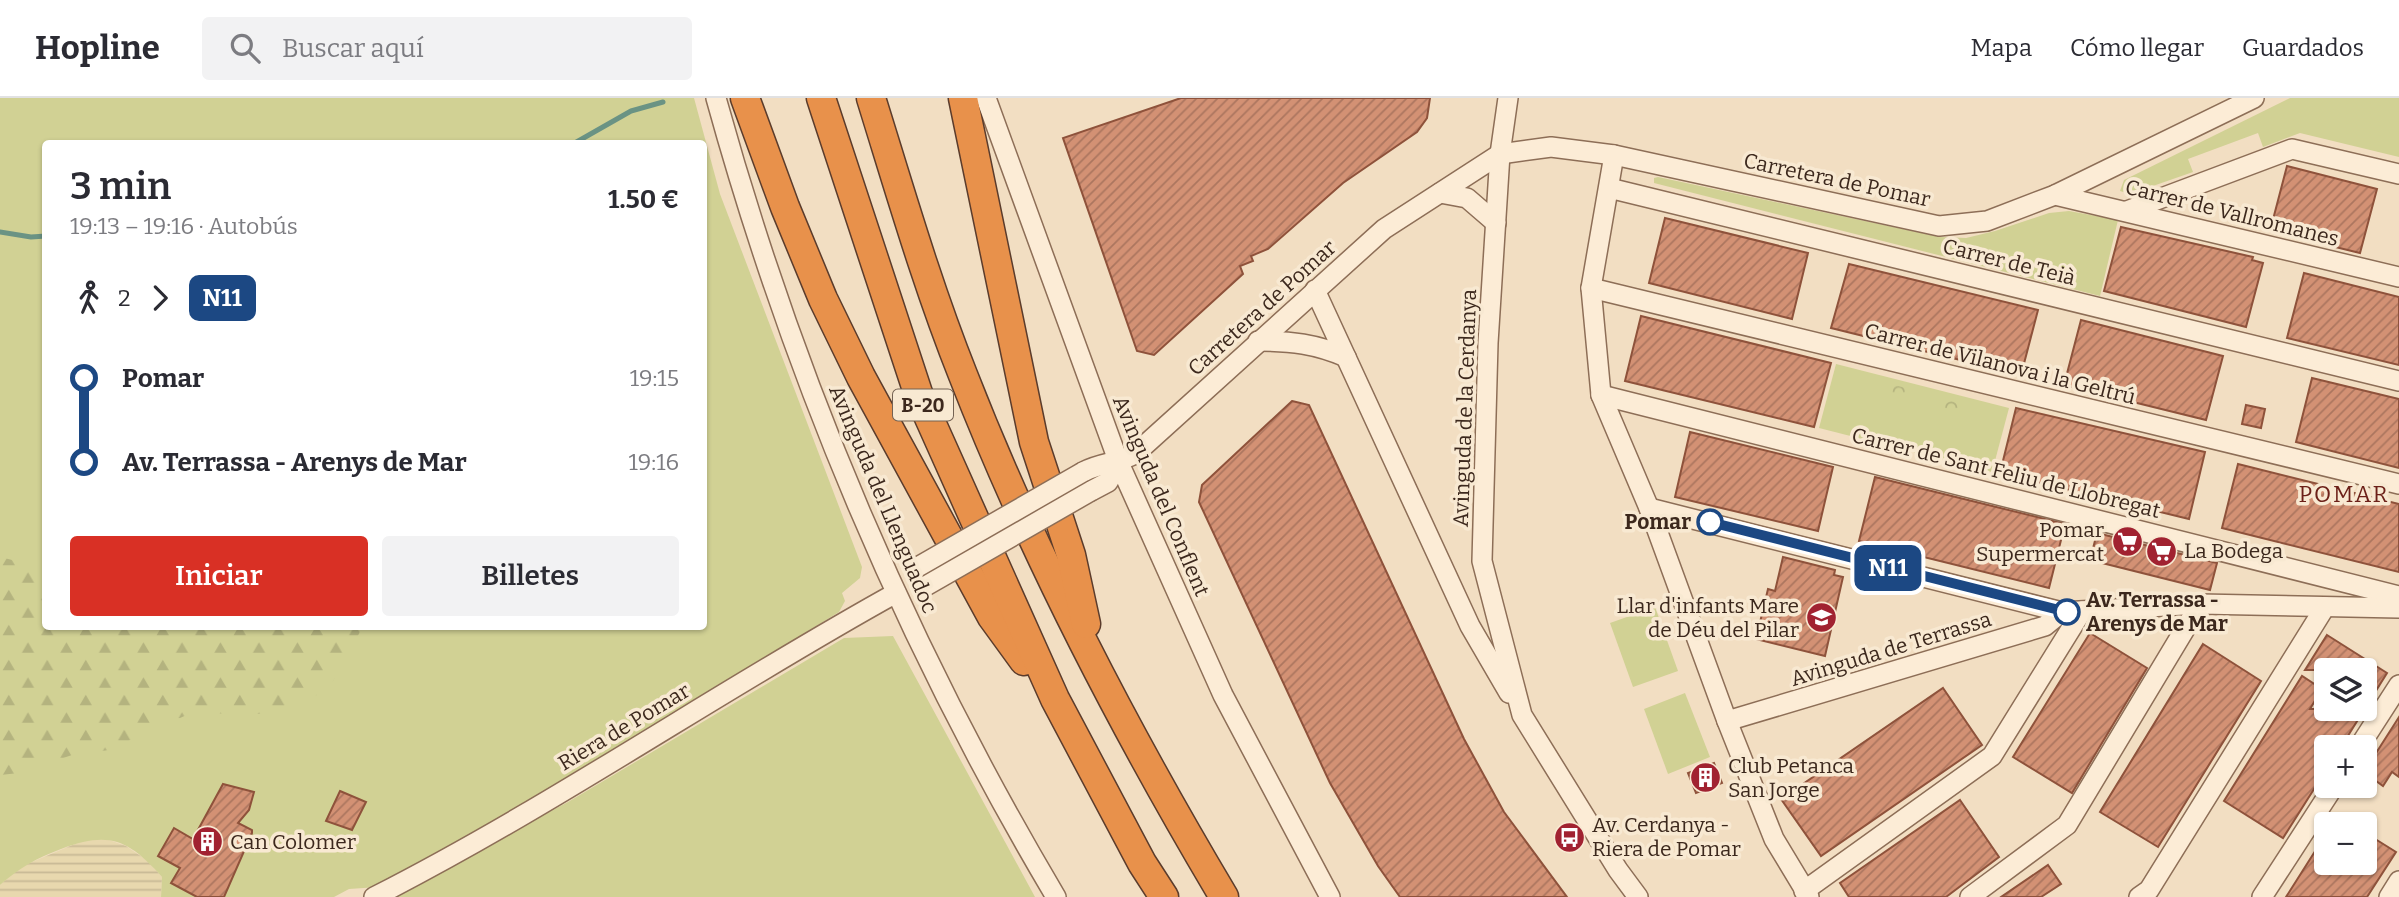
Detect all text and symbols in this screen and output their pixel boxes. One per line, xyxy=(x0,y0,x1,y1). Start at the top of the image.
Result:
search box xyxy=(202,17,692,80)
text: Hopline xyxy=(35,28,160,68)
icon: search xyxy=(226,29,264,67)
text: Buscar aquí xyxy=(282,33,424,64)
text: Mapa xyxy=(1971,34,2032,62)
text: Cómo llegar xyxy=(2070,34,2204,62)
text: Guardados xyxy=(2242,34,2364,62)
street label: Carretera de Pomar xyxy=(1741,148,1933,212)
text: 3 min xyxy=(70,163,171,209)
street label: Carrer de Vallromanes xyxy=(2123,174,2341,252)
text: 1.50 € xyxy=(608,184,679,215)
text: 19:13 – 19:16 · Autobús xyxy=(70,212,298,240)
street label: Carrer de Teià xyxy=(1940,233,2078,291)
street label: Carretera de Pomar xyxy=(1183,235,1341,381)
icon: walk xyxy=(70,279,108,317)
icon: forward xyxy=(141,279,179,317)
text: 2 xyxy=(118,284,131,312)
text: N11 xyxy=(203,284,242,312)
street label: Avinguda de la Cerdanya xyxy=(1448,288,1482,528)
street label: Carrer de Vilanova i la Geltrú xyxy=(1862,318,2138,410)
text: Pomar xyxy=(122,363,204,394)
text: 19:15 xyxy=(630,364,679,392)
street label: Avinguda del Llenguadoc xyxy=(823,381,943,617)
road number: B-20 xyxy=(893,390,953,420)
street label: Avinguda del Conflent xyxy=(1107,392,1215,601)
street label: Carrer de Sant Feliu de Llobregat xyxy=(1849,422,2163,524)
text: Av. Terrassa - Arenys de Mar xyxy=(122,447,467,478)
text: 19:16 xyxy=(628,448,679,476)
district label: POMAR xyxy=(2298,480,2390,508)
place label: Pomar xyxy=(1625,509,1691,535)
marker: Pomar xyxy=(1697,509,1723,535)
place label: Pomar Supermercat xyxy=(1976,517,2104,567)
supermarket icon: Pomar Supermercat xyxy=(2110,525,2144,559)
supermarket icon: La Bodega xyxy=(2144,534,2178,568)
button: Iniciar xyxy=(70,536,368,616)
button: Billetes xyxy=(382,536,679,616)
place label: La Bodega xyxy=(2184,538,2284,564)
line badge: N11 xyxy=(1848,545,1928,591)
text: N11 xyxy=(1868,554,1908,582)
place label: Av. Terrassa - Arenys de Mar xyxy=(2086,587,2228,637)
place label: Llar d'infants Mare de Déu del Pilar xyxy=(1617,593,1799,643)
marker: Av. Terrassa - Arenys de Mar xyxy=(2054,599,2080,625)
school or university icon: Llar d'infants Mare de Déu del Pilar xyxy=(1805,601,1839,635)
street label: Avinguda de Terrassa xyxy=(1787,606,1995,692)
map controls xyxy=(2314,658,2377,875)
button: layers xyxy=(2314,658,2377,721)
street label: Riera de Pomar xyxy=(554,678,694,776)
button: + xyxy=(2314,735,2377,798)
place label: Club Petanca San Jorge xyxy=(1728,753,1855,803)
building icon: Club Petanca San Jorge xyxy=(1688,761,1722,795)
place label: Av. Cerdanya - Riera de Pomar xyxy=(1592,812,1741,862)
button: − xyxy=(2314,812,2377,875)
bus stop icon: Av. Cerdanya - Riera de Pomar xyxy=(1552,820,1586,854)
building icon: Can Colomer xyxy=(190,825,224,859)
place label: Can Colomer xyxy=(230,829,356,855)

